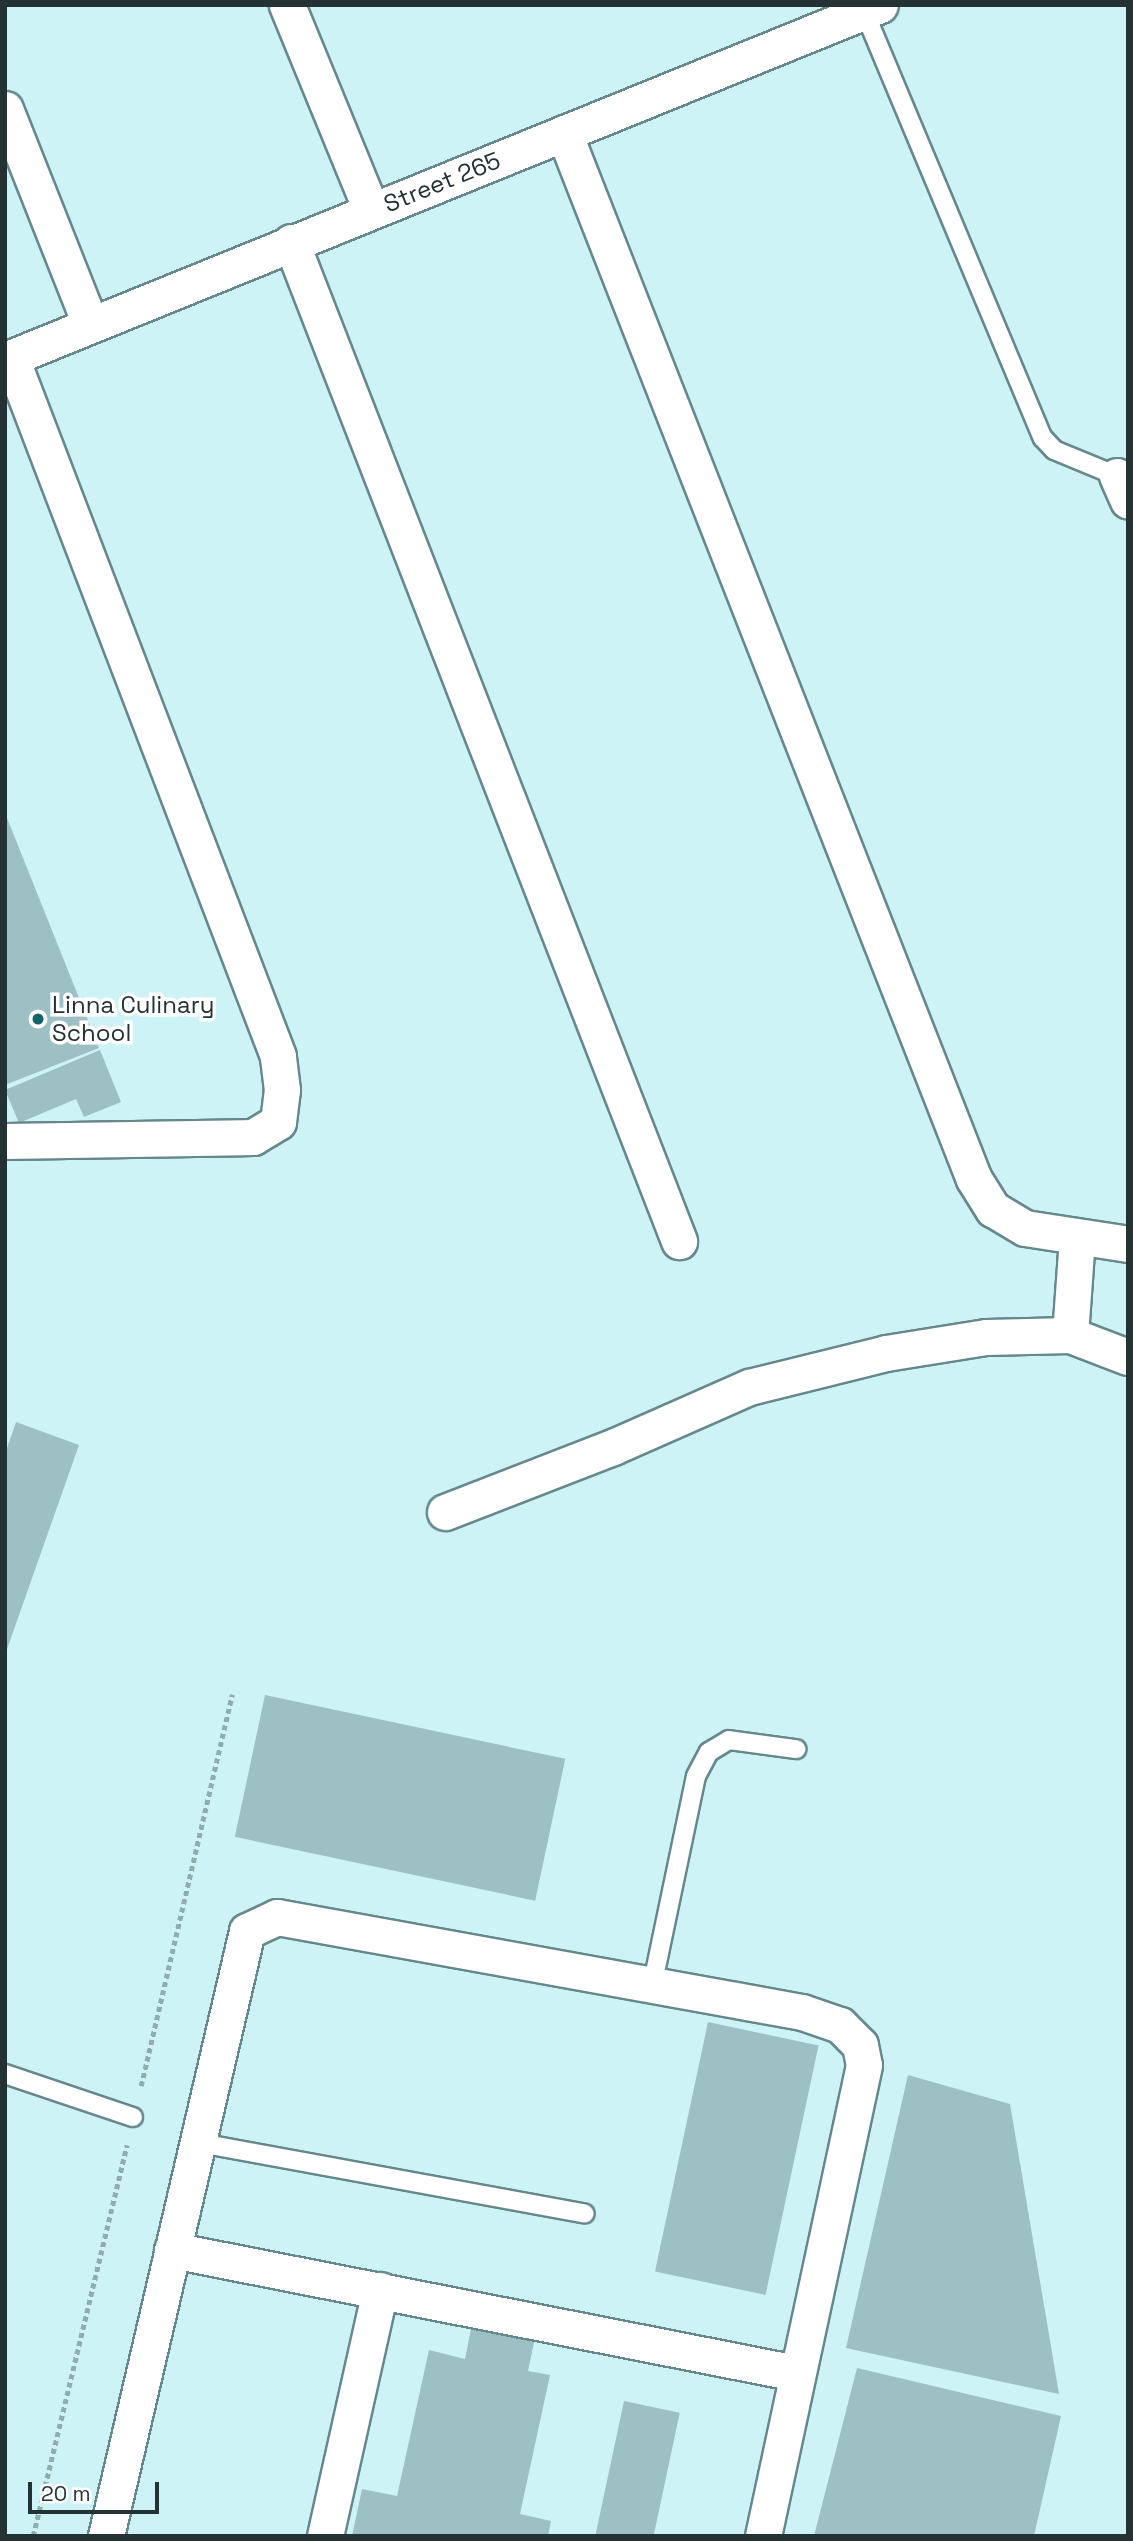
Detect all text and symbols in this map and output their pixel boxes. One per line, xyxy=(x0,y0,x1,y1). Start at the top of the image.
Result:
street label: Street 265 xyxy=(380,146,504,218)
place label: Linna Culinary School xyxy=(52,991,214,1047)
marker: Linna Culinary School xyxy=(30,1011,46,1027)
scale bar xyxy=(32,2468,163,2512)
text: 20 m xyxy=(41,2480,91,2507)

